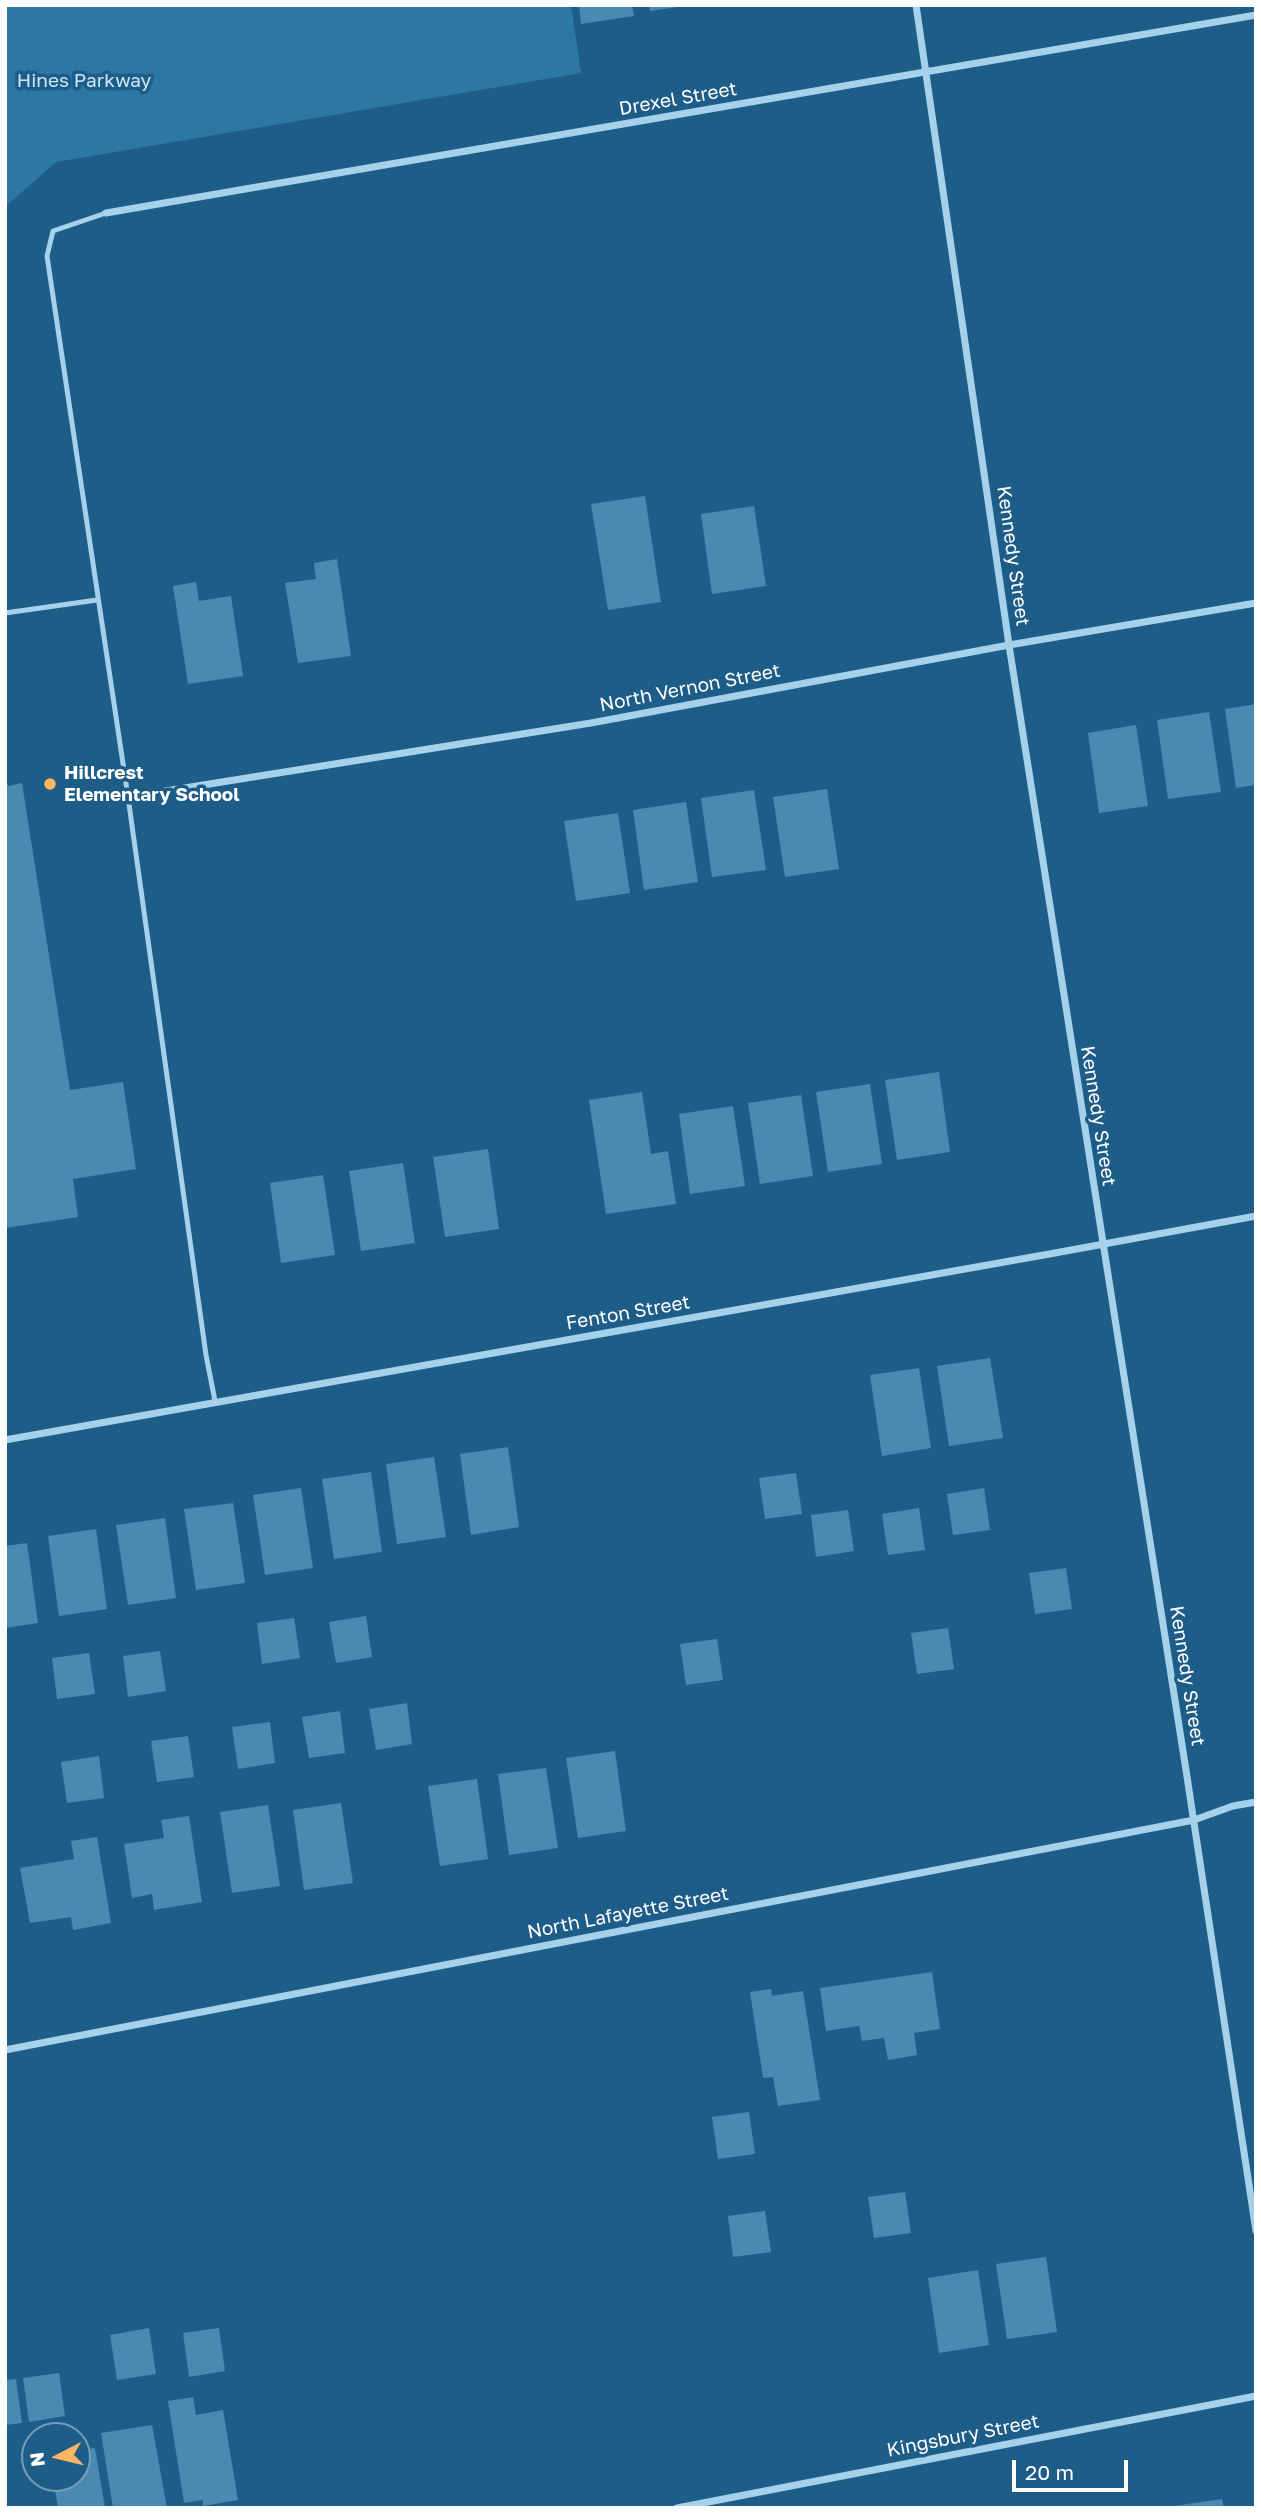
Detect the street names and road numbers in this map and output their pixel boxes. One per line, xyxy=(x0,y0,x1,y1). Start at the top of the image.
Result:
street label: Drexel Street xyxy=(617,77,739,121)
street label: Kennedy Street xyxy=(992,484,1034,628)
street label: North Vernon Street xyxy=(598,659,782,717)
street label: Kennedy Street xyxy=(1076,1044,1120,1188)
street label: Fenton Street xyxy=(564,1291,692,1335)
street label: Kennedy Street xyxy=(1165,1604,1209,1748)
street label: North Lafayette Street xyxy=(525,1882,731,1944)
street label: Kingsbury Street xyxy=(885,2410,1041,2462)

